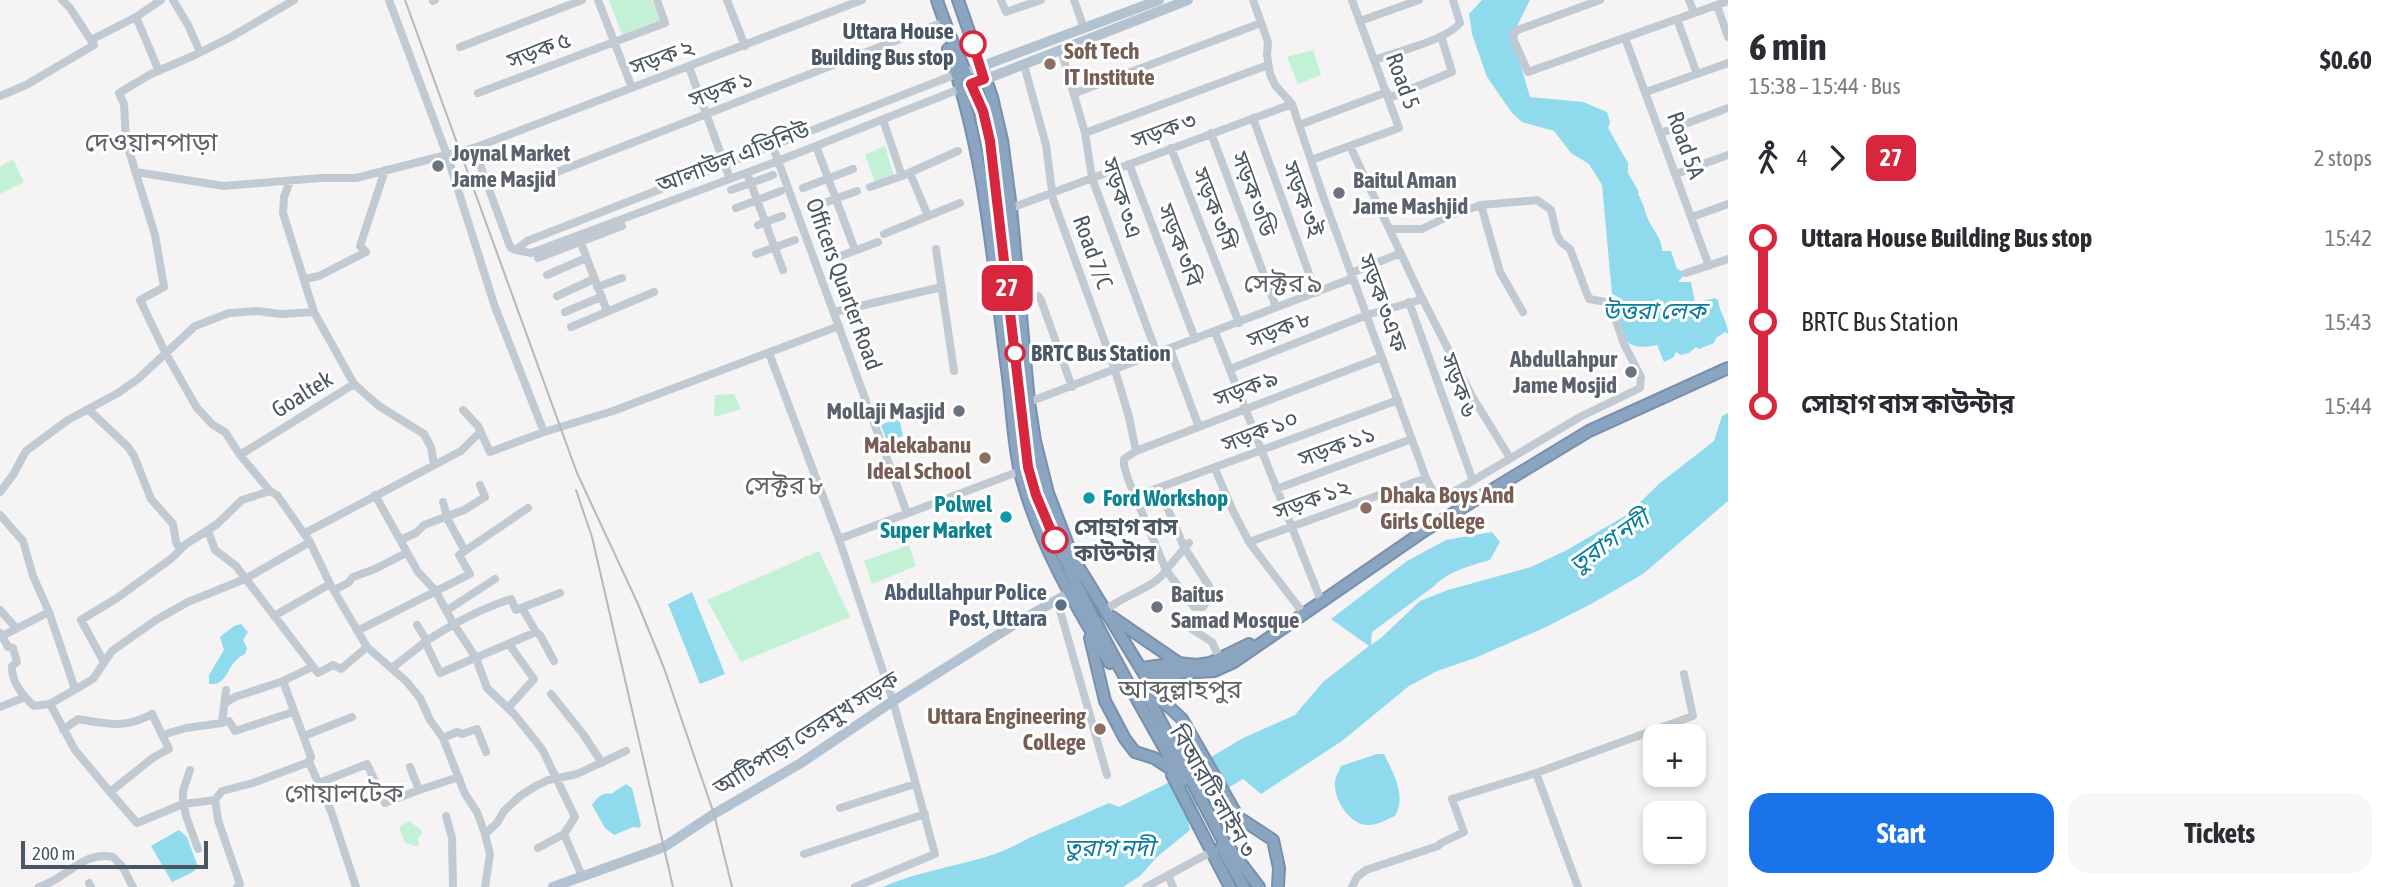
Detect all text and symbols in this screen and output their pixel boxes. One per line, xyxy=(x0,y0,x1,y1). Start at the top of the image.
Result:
place label: Uttara House Building Bus stop xyxy=(811,18,954,70)
text: 6 min xyxy=(1749,25,1827,68)
street label: সড়ক ৫ xyxy=(503,26,574,74)
marker: Uttara House Building Bus stop xyxy=(960,31,986,57)
street label: সড়ক ২ xyxy=(626,33,698,81)
place label: Soft Tech IT Institute xyxy=(1064,38,1155,90)
text: $0.60 xyxy=(2320,45,2372,75)
street label: Road 5 xyxy=(1381,49,1425,113)
marker: Soft Tech IT Institute xyxy=(1042,56,1058,72)
street label: সড়ক ১ xyxy=(685,65,756,113)
text: 15:38 – 15:44 · Bus xyxy=(1749,73,1901,99)
street label: সড়ক ৩ xyxy=(1128,106,1200,154)
street label: Road 5A xyxy=(1662,108,1710,183)
street label: আলাউল এভিনিউ xyxy=(652,116,814,198)
district label: দেওয়ানপাড়া xyxy=(85,127,218,157)
icon: walk xyxy=(1749,139,1787,177)
icon: forward xyxy=(1818,139,1856,177)
place label: Joynal Market Jame Masjid xyxy=(451,140,571,192)
text: 27 xyxy=(1880,144,1902,171)
text: 4 xyxy=(1797,145,1808,171)
text: 2 stops xyxy=(2314,145,2372,171)
street label: সড়ক ৩ডি xyxy=(1226,147,1282,241)
street label: সড়ক ৩এ xyxy=(1097,154,1147,241)
street label: সড়ক ৩ই xyxy=(1277,157,1329,241)
marker: Joynal Market Jame Masjid xyxy=(430,158,446,174)
street label: সড়ক ৩সি xyxy=(1187,163,1243,255)
place label: Baitul Aman Jame Mashjid xyxy=(1352,167,1468,219)
marker: Baitul Aman Jame Mashjid xyxy=(1331,185,1347,201)
street label: Officers Quarter Road xyxy=(801,195,887,373)
street label: সড়ক ৩বি xyxy=(1152,199,1208,290)
street label: Road 7/C xyxy=(1068,212,1118,292)
text: Uttara House Building Bus stop xyxy=(1801,223,2092,253)
text: 15:42 xyxy=(2325,225,2372,251)
street label: সড়ক ৩এফ xyxy=(1353,250,1413,356)
line badge: 27 xyxy=(976,265,1038,311)
district label: সেক্টর ৯ xyxy=(1244,268,1322,298)
text: 27 xyxy=(996,274,1018,301)
water label: উত্তরা লেক xyxy=(1602,297,1710,324)
street label: সড়ক ৮ xyxy=(1243,305,1314,354)
text: BRTC Bus Station xyxy=(1801,307,1959,337)
text: 15:43 xyxy=(2325,309,2372,335)
place label: BRTC Bus Station xyxy=(1031,340,1171,366)
marker: BRTC Bus Station xyxy=(1005,343,1025,363)
place label: Abdullahpur Jame Mosjid xyxy=(1509,346,1618,398)
street label: সড়ক ৬ xyxy=(1435,349,1483,421)
street label: সড়ক ৯ xyxy=(1210,364,1281,412)
marker: Abdullahpur Jame Mosjid xyxy=(1623,364,1639,380)
street label: Goaltek xyxy=(267,365,337,423)
text: সোহাগ বাস কাউন্টার xyxy=(1801,389,2015,419)
text: 15:44 xyxy=(2325,393,2372,419)
place label: Mollaji Masjid xyxy=(826,398,945,424)
marker: Mollaji Masjid xyxy=(951,403,967,419)
street label: সড়ক ১০ xyxy=(1217,405,1302,458)
street label: সড়ক ১১ xyxy=(1294,420,1379,472)
place label: Malekabanu Ideal School xyxy=(864,432,972,484)
marker: Malekabanu Ideal School xyxy=(977,450,993,466)
district label: সেক্টর ৮ xyxy=(745,470,823,500)
street label: সড়ক ১২ xyxy=(1269,473,1354,525)
place label: Dhaka Boys And Girls College xyxy=(1380,482,1514,534)
place label: Ford Workshop xyxy=(1103,485,1228,511)
marker: Ford Workshop xyxy=(1081,490,1097,506)
place label: Polwel Super Market xyxy=(880,491,993,543)
marker: Dhaka Boys And Girls College xyxy=(1358,500,1374,516)
water label: তুরাগ নদী xyxy=(1564,501,1659,579)
marker: Polwel Super Market xyxy=(998,509,1014,525)
place label: সোহাগ বাস কাউন্টার xyxy=(1073,514,1179,566)
marker: সোহাগ বাস কাউন্টার xyxy=(1042,527,1068,553)
place label: Abdullahpur Police Post, Uttara xyxy=(884,579,1047,631)
place label: Baitus Samad Mosque xyxy=(1171,581,1299,633)
marker: Abdullahpur Police Post, Uttara xyxy=(1053,597,1069,613)
marker: Baitus Samad Mosque xyxy=(1149,599,1165,615)
street label: আটিপাড়া তেরমুখ সড়ক xyxy=(708,665,904,802)
district label: আব্দুল্লাহপুর xyxy=(1117,674,1242,704)
place label: Uttara Engineering College xyxy=(927,703,1086,755)
street label: বিআরটি লাইন ৩ xyxy=(1164,720,1261,862)
marker: Uttara Engineering College xyxy=(1092,721,1108,737)
map controls xyxy=(1643,724,1706,864)
button: + xyxy=(1643,724,1706,787)
district label: গোয়ালটেক xyxy=(285,778,404,808)
button: Start xyxy=(1749,793,2054,873)
button: Tickets xyxy=(2068,793,2372,873)
button: − xyxy=(1643,801,1706,864)
water label: তুরাগ নদী xyxy=(1064,834,1159,862)
scale bar xyxy=(21,838,208,870)
text: 200 m xyxy=(32,842,75,864)

